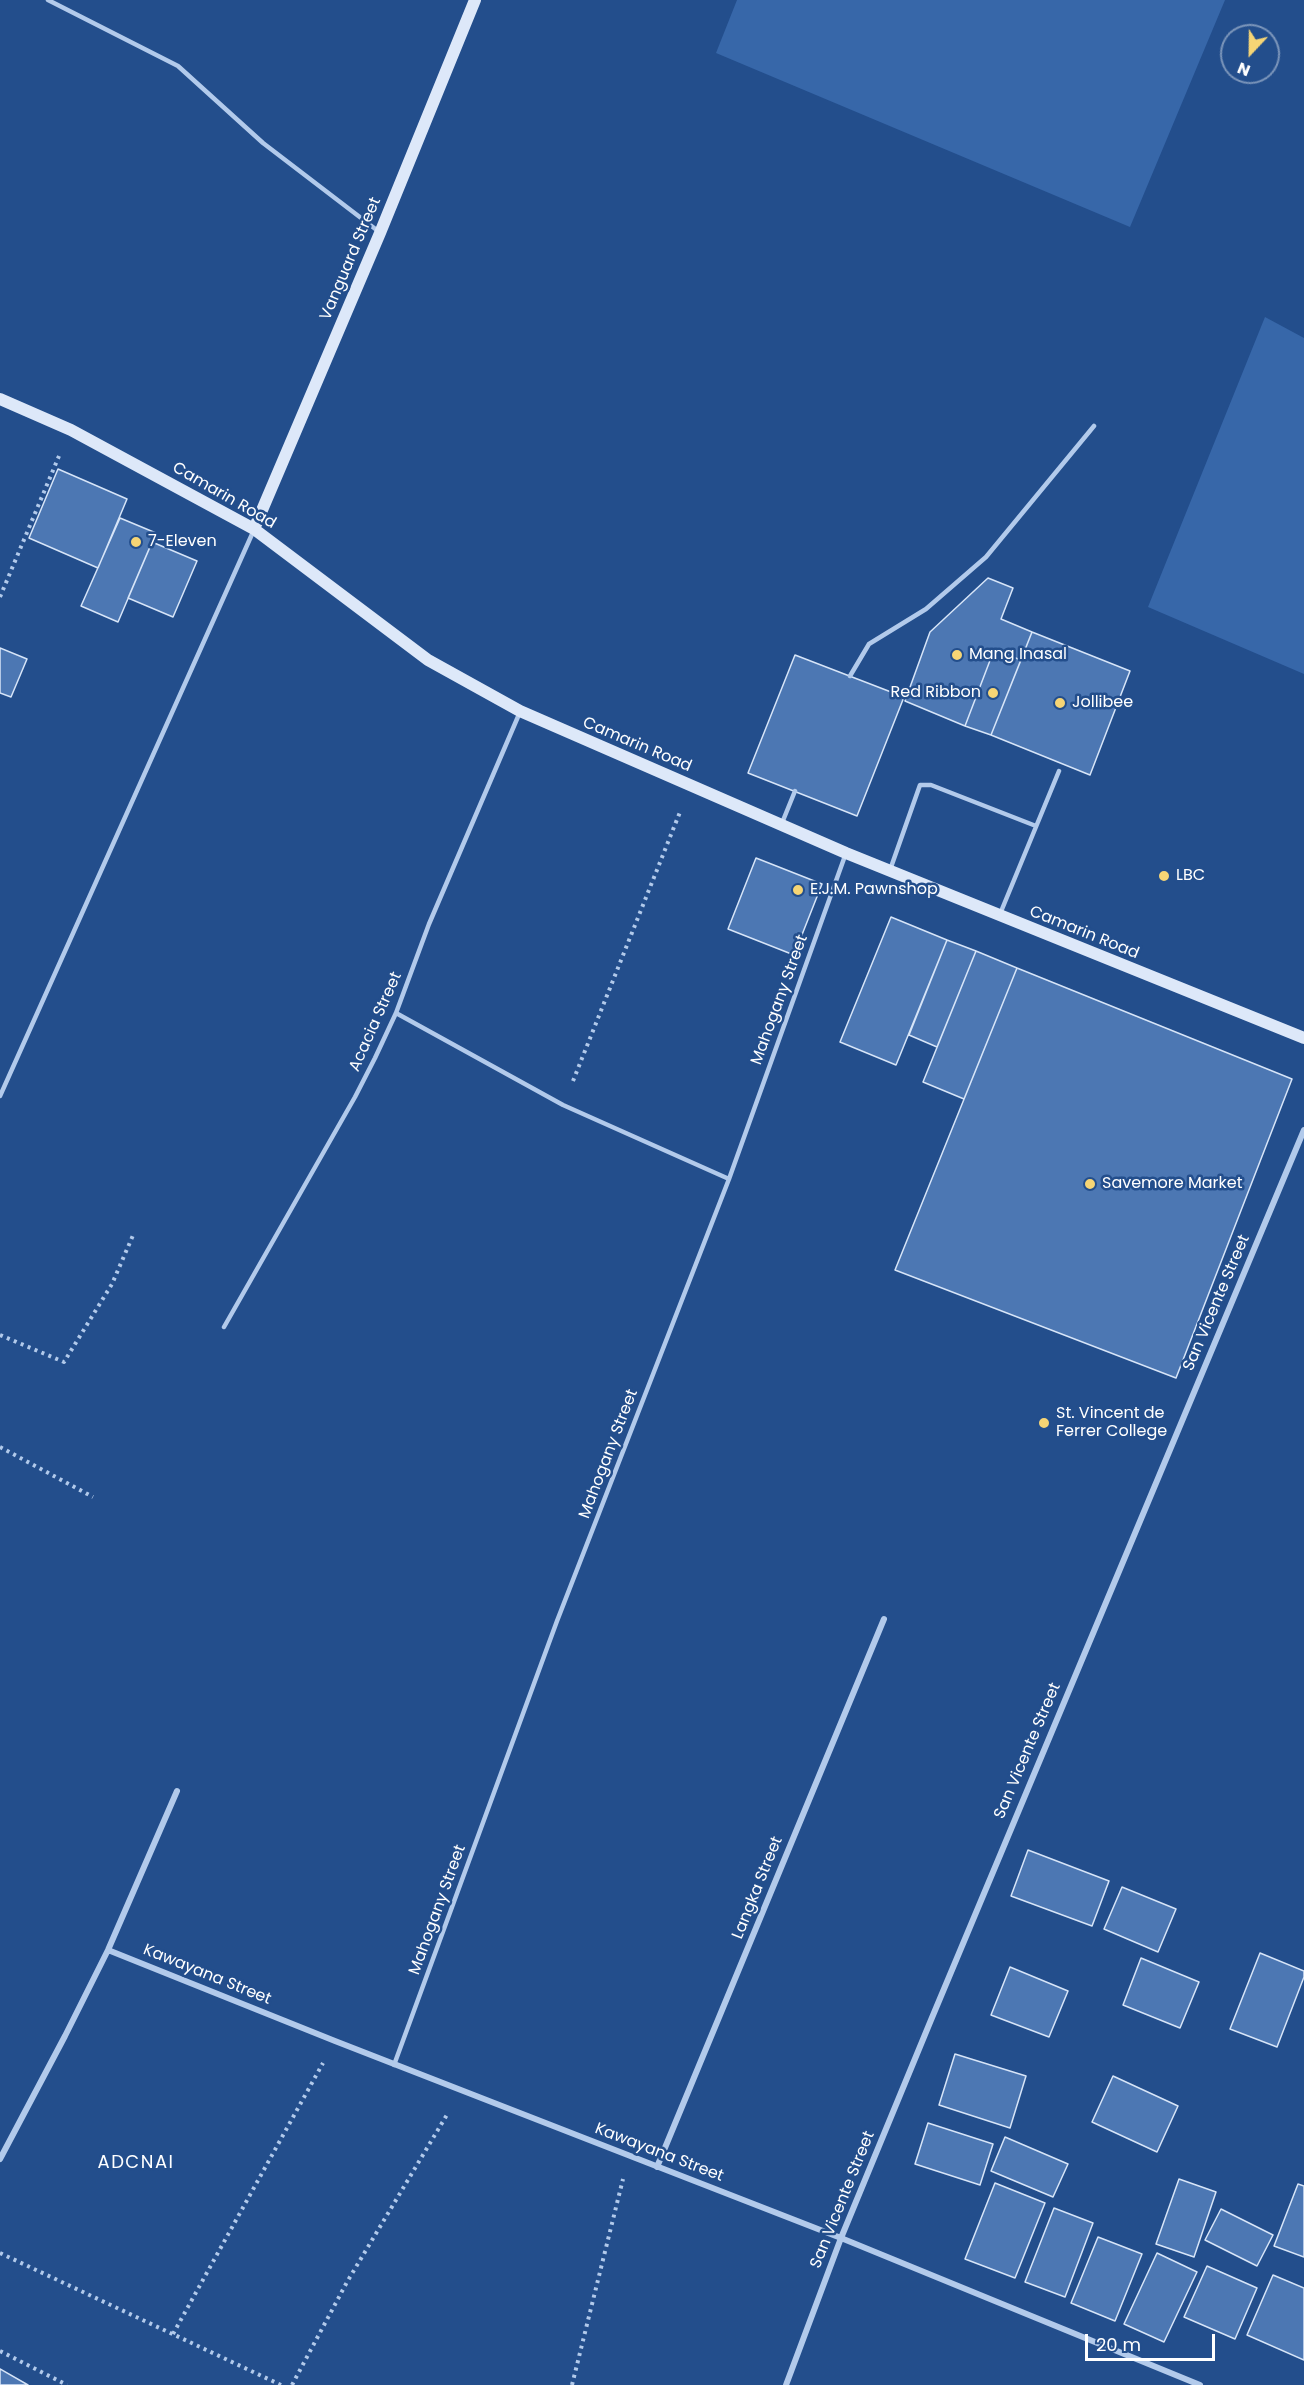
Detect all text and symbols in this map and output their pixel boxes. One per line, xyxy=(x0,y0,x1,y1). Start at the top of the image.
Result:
north arrow xyxy=(1220,24,1280,84)
text: N xyxy=(1234,56,1254,82)
street label: Vanguard Street xyxy=(316,195,386,323)
street label: Camarin Road xyxy=(169,459,279,533)
place label: 7-Eleven xyxy=(148,532,217,552)
marker: 7-Eleven xyxy=(129,535,143,549)
place label: Mang Inasal xyxy=(969,645,1067,665)
marker: Mang Inasal xyxy=(950,648,964,662)
place label: Red Ribbon xyxy=(890,683,981,703)
marker: Red Ribbon xyxy=(986,686,1000,700)
place label: Jollibee xyxy=(1072,693,1133,713)
marker: Jollibee xyxy=(1053,696,1067,710)
street label: Camarin Road xyxy=(580,713,694,777)
place label: LBC xyxy=(1176,866,1205,886)
marker: LBC xyxy=(1157,869,1171,883)
place label: E.J.M. Pawnshop xyxy=(810,880,938,900)
marker: E.J.M. Pawnshop xyxy=(791,883,805,897)
street label: Camarin Road xyxy=(1026,902,1142,964)
street label: Mahogany Street xyxy=(748,932,812,1068)
street label: Acacia Street xyxy=(345,969,407,1075)
place label: Savemore Market xyxy=(1102,1174,1243,1194)
marker: Savemore Market xyxy=(1083,1177,1097,1191)
street label: San Vicente Street xyxy=(1180,1232,1254,1374)
street label: Mahogany Street xyxy=(575,1387,643,1521)
place label: St. Vincent de Ferrer College xyxy=(1056,1404,1167,1442)
marker: St. Vincent de Ferrer College xyxy=(1037,1416,1051,1430)
street label: San Vicente Street xyxy=(991,1680,1065,1822)
street label: Langka Street xyxy=(729,1834,787,1942)
street label: Mahogany Street xyxy=(406,1842,470,1978)
street label: Kawayana Street xyxy=(140,1941,274,2009)
street label: Kawayana Street xyxy=(592,2120,726,2186)
street label: San Vicente Street xyxy=(807,2129,879,2271)
district label: ADCNAI xyxy=(98,2152,174,2174)
scale bar xyxy=(1088,2322,1218,2360)
text: 20 m xyxy=(1096,2332,1141,2357)

